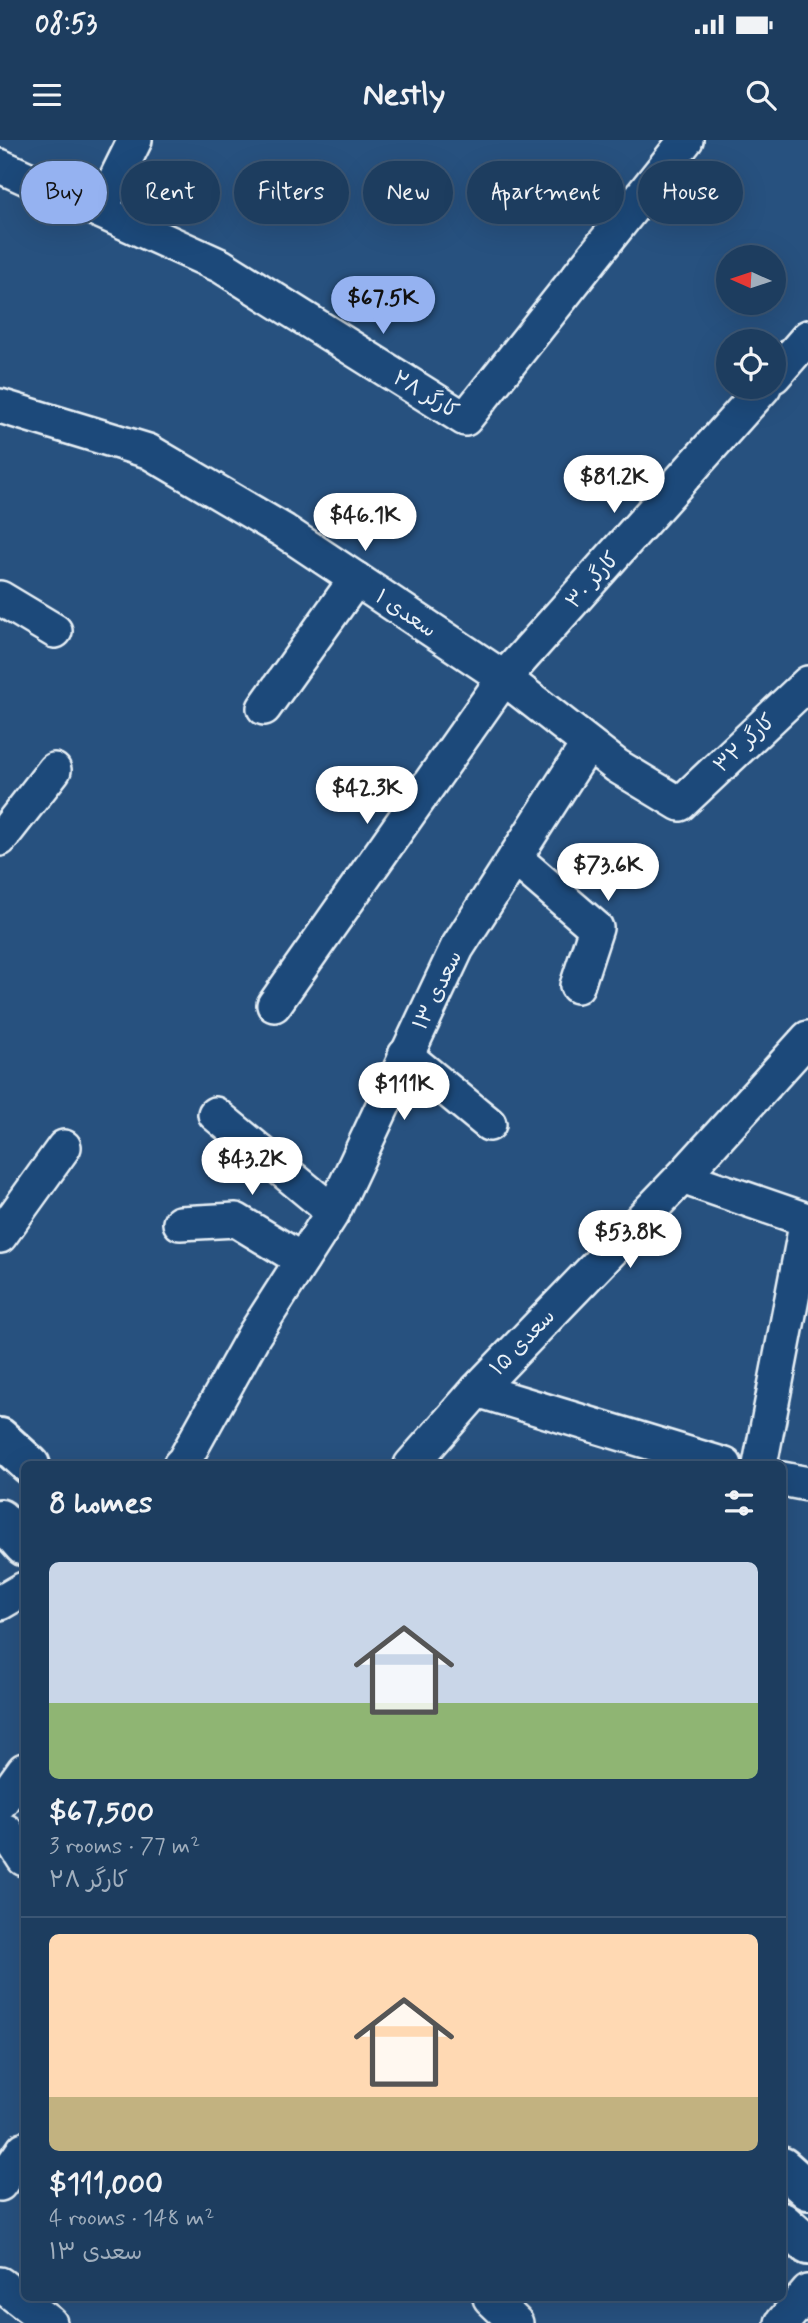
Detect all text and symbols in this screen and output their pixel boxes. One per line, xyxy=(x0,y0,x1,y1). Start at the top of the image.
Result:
text: 08:53 xyxy=(35,8,97,42)
text: Nestly xyxy=(363,74,445,116)
icon: menu xyxy=(28,76,66,114)
icon: search xyxy=(742,76,780,114)
chip: Buy xyxy=(21,161,107,224)
chip: Rent xyxy=(121,161,220,224)
chip: Filters xyxy=(234,161,349,224)
chip: New xyxy=(363,161,453,224)
chip: Apartment xyxy=(467,161,624,224)
chip: House xyxy=(638,161,743,224)
north arrow xyxy=(716,245,786,315)
map controls xyxy=(716,245,786,399)
pin: $67.5K xyxy=(326,276,440,336)
text: $67.5K xyxy=(347,284,419,314)
button: locate xyxy=(716,329,786,399)
street label: کارگر ۲۸ xyxy=(387,364,464,425)
pin: $81.2K xyxy=(557,456,671,515)
text: $81.2K xyxy=(580,463,648,493)
pin: $46.1K xyxy=(308,494,422,553)
text: $46.1K xyxy=(330,501,400,531)
street label: کارگر ۳۰ xyxy=(560,546,626,615)
street label: سعدی ۱ xyxy=(369,583,441,644)
street label: کارگر ۳۲ xyxy=(708,708,782,779)
pin: $42.3K xyxy=(310,766,424,826)
text: $42.3K xyxy=(332,774,402,804)
pin: $73.6K xyxy=(551,844,665,903)
text: $73.6K xyxy=(573,851,643,881)
street label: سعدی ۱۳ xyxy=(407,946,469,1035)
pin: $111K xyxy=(355,1062,453,1122)
text: $111K xyxy=(375,1070,433,1100)
pin: $43.2K xyxy=(195,1138,309,1197)
text: $43.2K xyxy=(218,1145,286,1175)
pin: $53.8K xyxy=(573,1210,687,1270)
text: $53.8K xyxy=(594,1218,666,1248)
street label: سعدی ۱۵ xyxy=(484,1303,561,1382)
text: 8 homes xyxy=(49,1484,152,1523)
icon: filters xyxy=(720,1484,758,1522)
icon: home xyxy=(341,1607,467,1733)
text: $67,500 xyxy=(49,1793,154,1832)
text: 3 rooms · 77 m² xyxy=(49,1832,200,1862)
text: کارگر ۲۸ xyxy=(49,1866,128,1896)
icon: home xyxy=(341,1979,467,2105)
text: $111,000 xyxy=(49,2165,163,2204)
text: 4 rooms · 148 m² xyxy=(49,2204,214,2234)
text: سعدی ۱۳ xyxy=(49,2238,142,2268)

